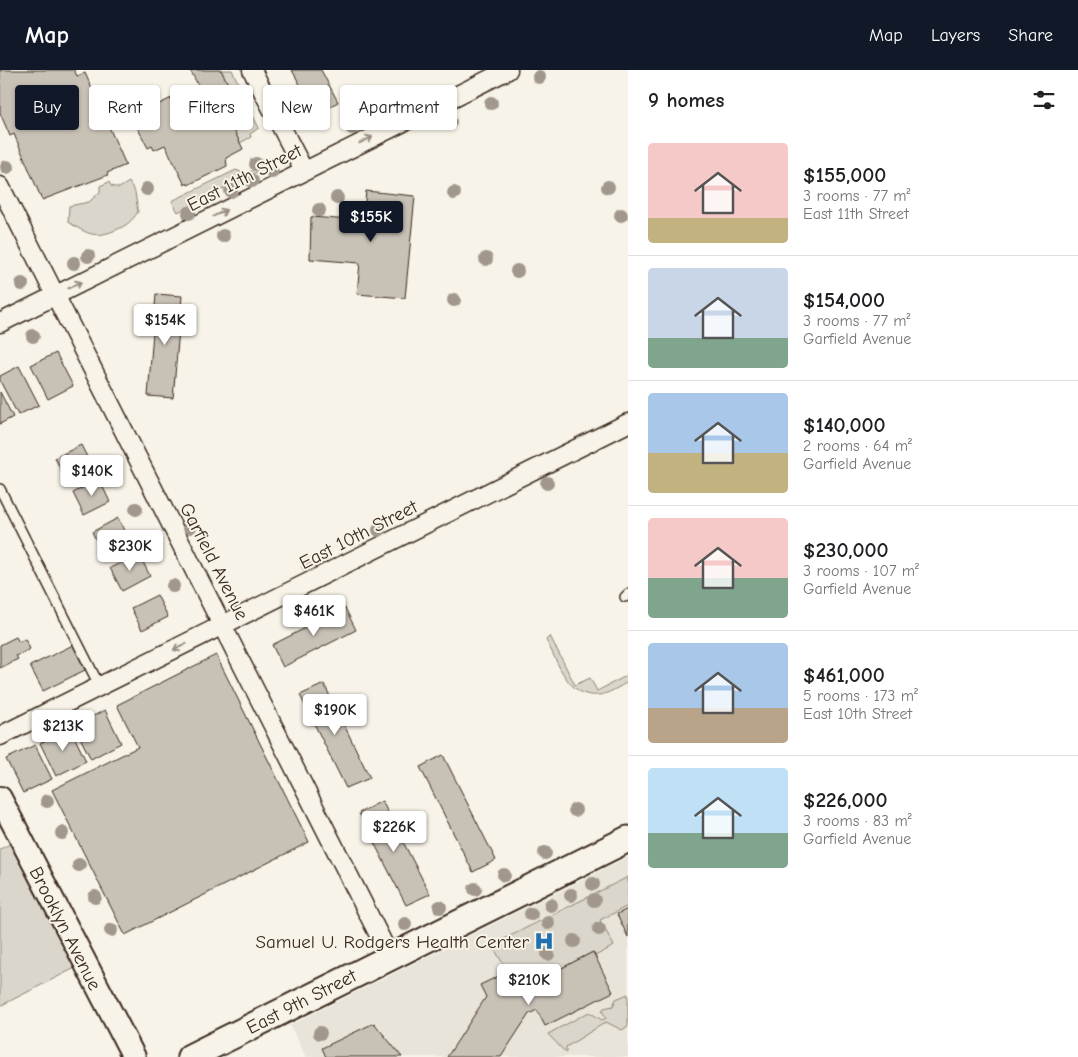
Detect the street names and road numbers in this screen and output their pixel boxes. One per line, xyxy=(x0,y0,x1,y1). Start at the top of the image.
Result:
street label: East 11th Street xyxy=(184,139,306,216)
street label: East 10th Street xyxy=(296,495,422,574)
street label: Garfield Avenue xyxy=(175,499,253,624)
street label: Brooklyn Avenue xyxy=(25,863,106,994)
street label: East 9th Street xyxy=(243,964,361,1039)

